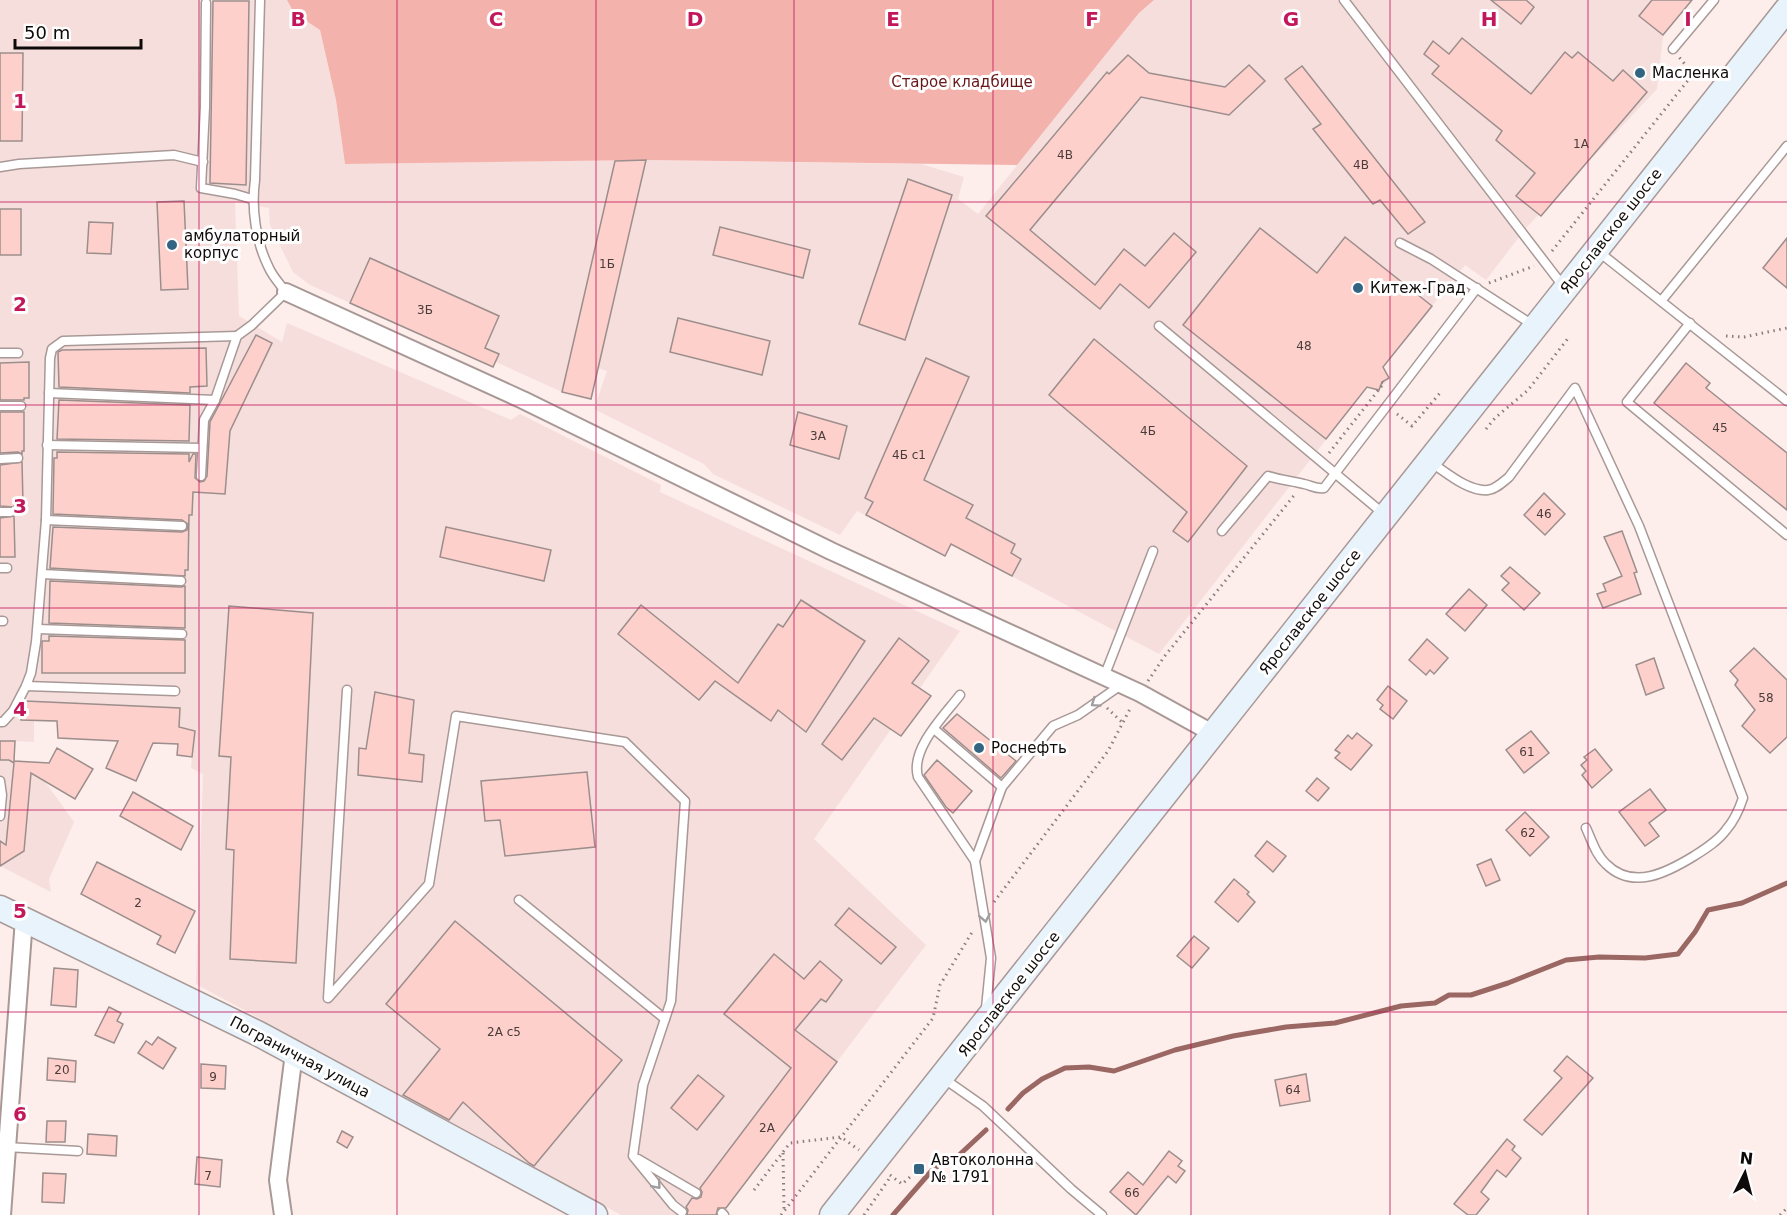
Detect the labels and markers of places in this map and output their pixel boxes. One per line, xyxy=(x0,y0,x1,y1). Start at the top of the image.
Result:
place label: Масленка xyxy=(1652,64,1729,82)
marker: Масленка xyxy=(1633,66,1647,80)
place label: амбулаторный корпус xyxy=(184,227,300,262)
marker: амбулаторный корпус xyxy=(165,238,179,252)
place label: Китеж-Град xyxy=(1370,279,1466,297)
marker: Китеж-Град xyxy=(1351,281,1365,295)
place label: Роснефть xyxy=(991,739,1067,757)
marker: Роснефть xyxy=(972,741,986,755)
place label: Автоколонна № 1791 xyxy=(931,1151,1034,1186)
marker: Автоколонна № 1791 xyxy=(912,1162,926,1176)

